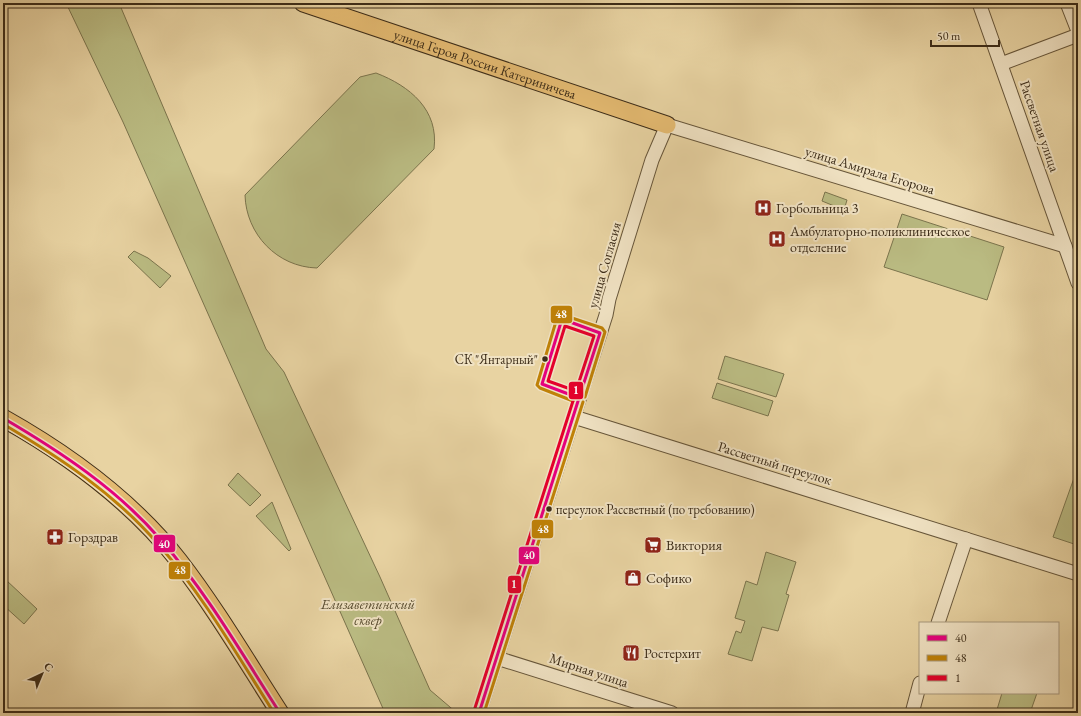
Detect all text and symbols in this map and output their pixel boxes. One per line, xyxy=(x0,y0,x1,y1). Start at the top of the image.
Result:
scale bar xyxy=(931,22,999,48)
street label: улица Героя России Катериничева xyxy=(391,25,579,103)
text: 50 m xyxy=(937,28,961,44)
street label: Рассветная улица xyxy=(1016,78,1064,174)
street label: улица Амирала Егорова xyxy=(803,142,937,198)
hospital icon: Горбольница 3 xyxy=(753,198,773,218)
place label: Горбольница 3 xyxy=(776,199,859,217)
street label: улица Согласия xyxy=(583,220,625,310)
place label: Амбулаторно-поликлиническое отделение xyxy=(789,222,970,256)
hospital icon: Амбулаторно-поликлиническое отделение xyxy=(767,229,787,249)
line badge: 48 xyxy=(550,305,573,324)
text: 48 xyxy=(555,307,567,321)
place label: СК "Янтарный" xyxy=(455,351,538,368)
marker: СК "Янтарный" xyxy=(540,354,550,364)
line badge: 1 xyxy=(568,381,584,400)
text: 1 xyxy=(573,383,579,397)
street label: Рассветный переулок xyxy=(716,437,834,489)
place label: переулок Рассветный (по требованию) xyxy=(556,501,755,518)
marker: переулок Рассветный (по требованию) xyxy=(544,504,554,514)
line badge: 48 xyxy=(531,519,554,539)
text: 48 xyxy=(537,522,549,536)
pharmacy icon: Горздрав xyxy=(45,527,65,547)
place label: Горздрав xyxy=(68,528,118,546)
line badge: 40 xyxy=(153,534,176,553)
supermarket icon: Виктория xyxy=(643,535,663,555)
place label: Виктория xyxy=(666,536,722,554)
text: 40 xyxy=(158,537,170,551)
line badge: 40 xyxy=(518,546,540,565)
text: 40 xyxy=(523,548,535,562)
line badge: 48 xyxy=(168,561,191,580)
text: 48 xyxy=(174,563,186,577)
shop icon: Софико xyxy=(623,568,643,588)
place label: Софико xyxy=(646,569,692,587)
line badge: 1 xyxy=(507,575,522,594)
text: 1 xyxy=(511,577,517,591)
park label: Елизаветинский сквер xyxy=(320,595,415,629)
legend xyxy=(919,622,1059,694)
text: 40 xyxy=(955,630,967,646)
restaurant icon: Ростерхит xyxy=(621,643,641,663)
place label: Ростерхит xyxy=(644,644,701,662)
street label: Мирная улица xyxy=(547,649,631,691)
text: 48 xyxy=(955,650,967,666)
north arrow xyxy=(22,654,62,694)
text: С xyxy=(41,659,57,675)
text: 1 xyxy=(955,670,961,686)

